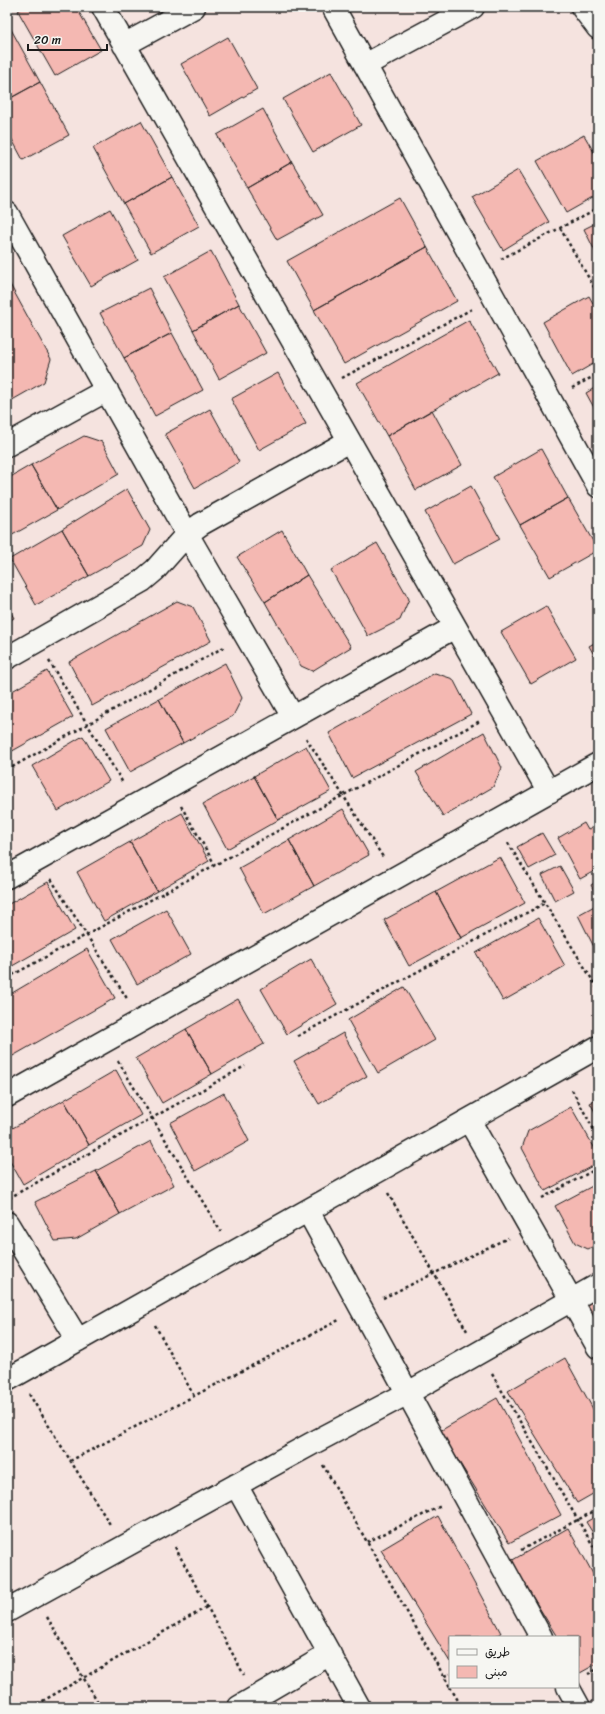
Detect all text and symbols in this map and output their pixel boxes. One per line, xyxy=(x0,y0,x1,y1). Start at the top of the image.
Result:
scale bar xyxy=(28,26,107,52)
text: 20 m xyxy=(34,29,61,51)
legend xyxy=(449,1636,579,1688)
text: طريق xyxy=(485,1641,510,1663)
text: مبنى xyxy=(485,1661,508,1683)

